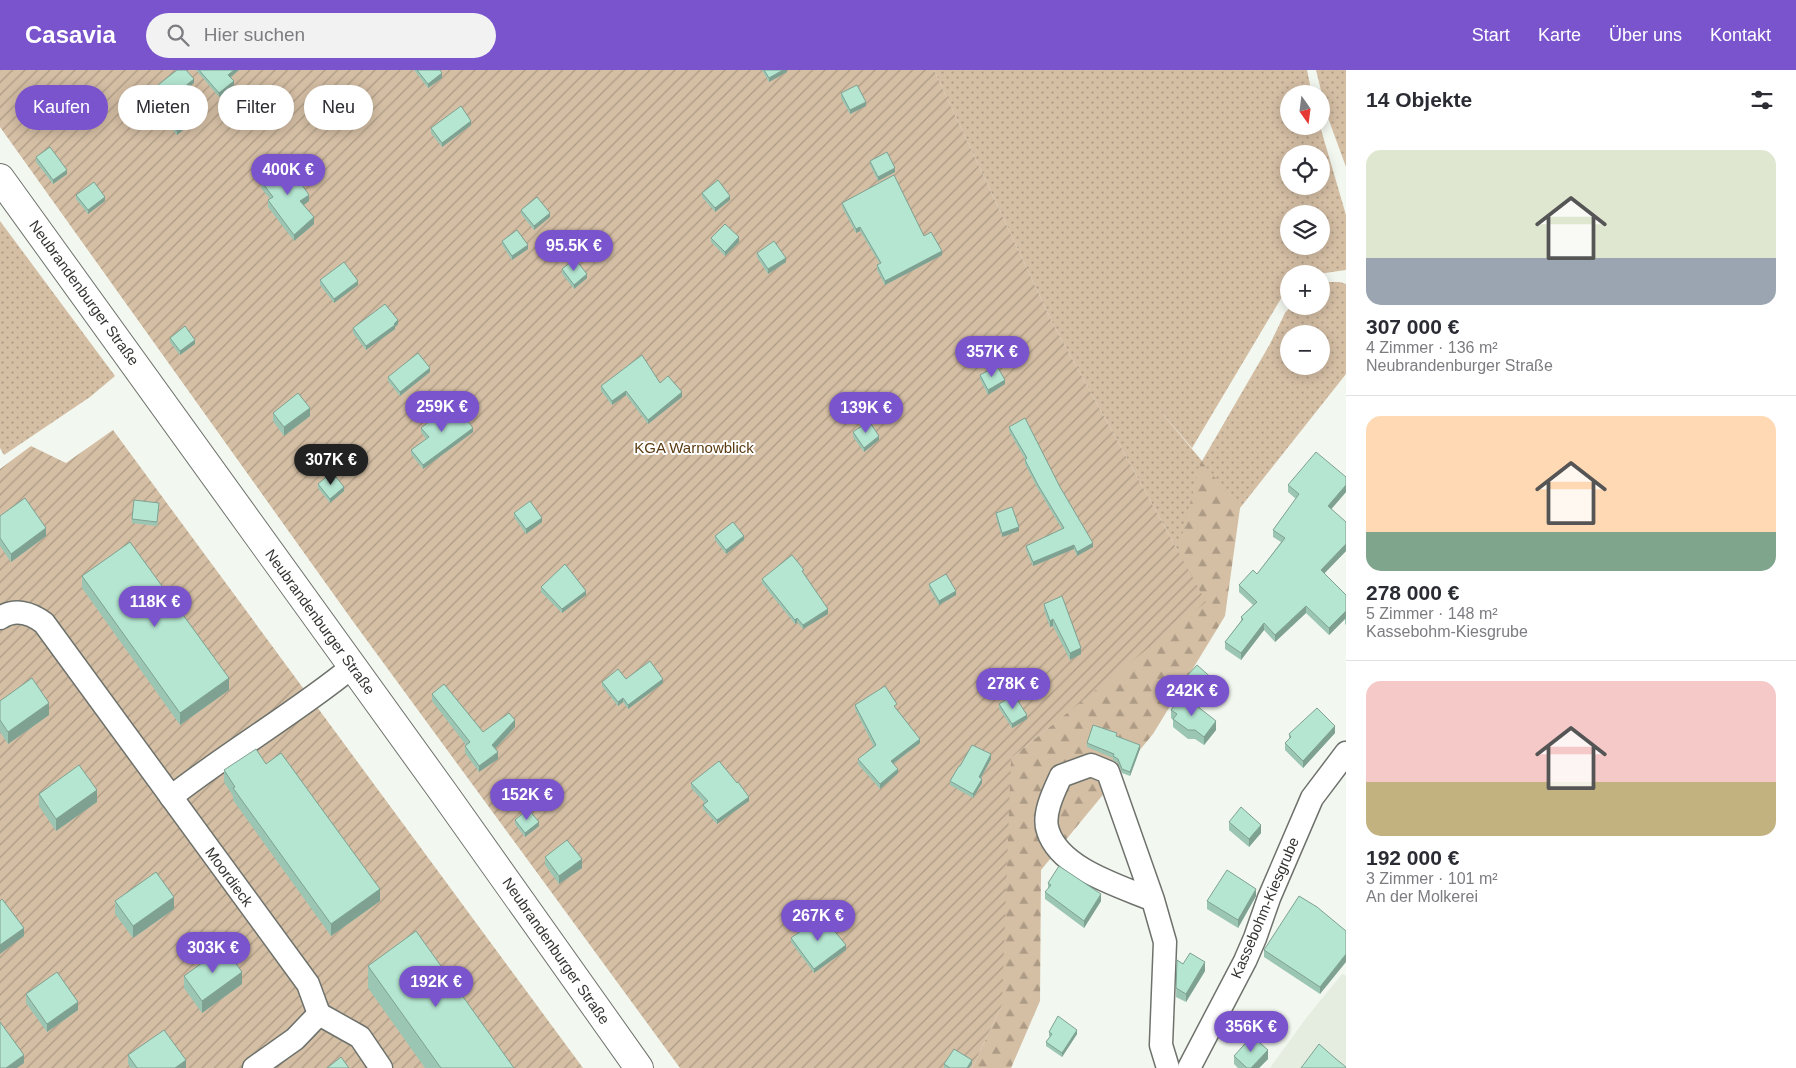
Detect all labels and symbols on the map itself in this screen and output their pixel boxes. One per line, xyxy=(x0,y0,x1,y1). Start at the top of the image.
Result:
north arrow xyxy=(1280,85,1330,135)
pin: 400K € xyxy=(247,154,329,196)
street label: Neubrandenburger Straße xyxy=(26,217,143,369)
pin: 95.5K € xyxy=(528,230,620,272)
pin: 357K € xyxy=(951,336,1033,378)
pin: 259K € xyxy=(401,390,483,433)
pin: 139K € xyxy=(825,392,907,434)
park label: KGA Warnowblick xyxy=(634,439,754,456)
pin: 307K € xyxy=(290,444,372,486)
street label: Neubrandenburger Straße xyxy=(262,546,379,698)
pin: 118K € xyxy=(114,586,196,628)
pin: 278K € xyxy=(972,668,1054,710)
pin: 242K € xyxy=(1151,674,1233,717)
pin: 152K € xyxy=(486,778,568,821)
street label: Kassebohm-Kiesgrube xyxy=(1227,835,1302,981)
street label: Moordieck xyxy=(202,844,257,910)
street label: Neubrandenburger Straße xyxy=(499,874,614,1027)
pin: 267K € xyxy=(777,900,859,942)
pin: 303K € xyxy=(172,932,254,974)
pin: 192K € xyxy=(395,966,477,1008)
pin: 356K € xyxy=(1210,1010,1292,1053)

